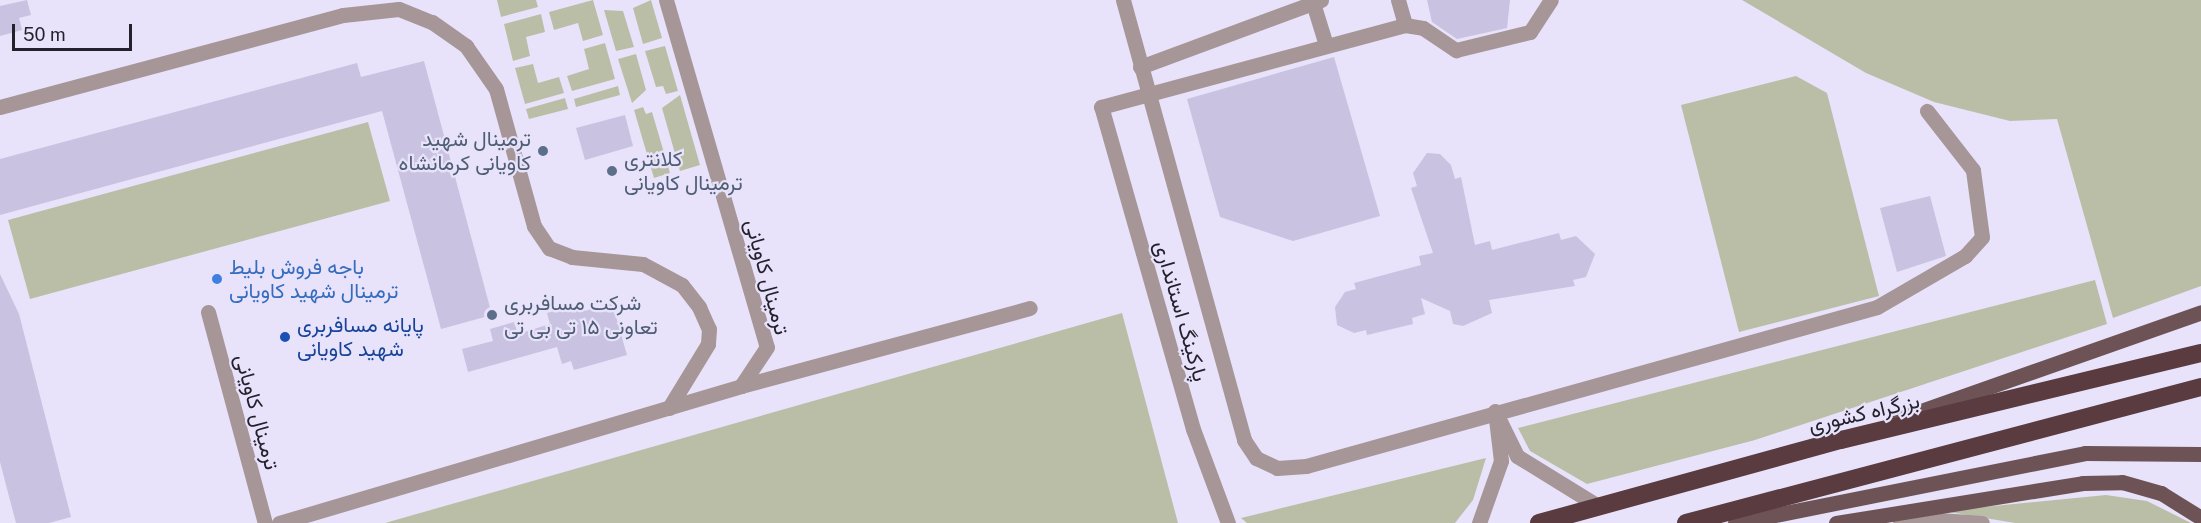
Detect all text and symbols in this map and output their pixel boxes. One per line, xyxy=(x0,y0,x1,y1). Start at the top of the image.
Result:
scale bar xyxy=(15,12,135,50)
text: 50 m xyxy=(23,24,66,45)
place label: ترمینال شهید کاویانی کرمانشاه xyxy=(399,126,531,176)
marker: ترمینال شهید کاویانی کرمانشاه xyxy=(536,144,550,158)
place label: کلانتری ترمینال کاویانی xyxy=(624,146,743,196)
marker: کلانتری ترمینال کاویانی xyxy=(605,164,619,178)
street label: ترمینال کاویانی xyxy=(739,216,795,338)
street label: پارکینگ استانداری xyxy=(1149,238,1213,384)
place label: باجه فروش بلیط ترمینال شهید کاویانی xyxy=(229,254,399,304)
marker: باجه فروش بلیط ترمینال شهید کاویانی xyxy=(210,272,224,286)
place label: شرکت مسافربری تعاونی ۱۵ تی بی تی xyxy=(504,290,658,340)
marker: شرکت مسافربری تعاونی ۱۵ تی بی تی xyxy=(485,308,499,322)
place label: پايانه مسافربری شهید کاویانی xyxy=(297,312,424,362)
marker: پايانه مسافربری شهید کاویانی xyxy=(278,330,292,344)
street label: ترمینال کاویانی xyxy=(229,351,285,473)
street label: بزرگراه کشوری xyxy=(1806,388,1922,438)

